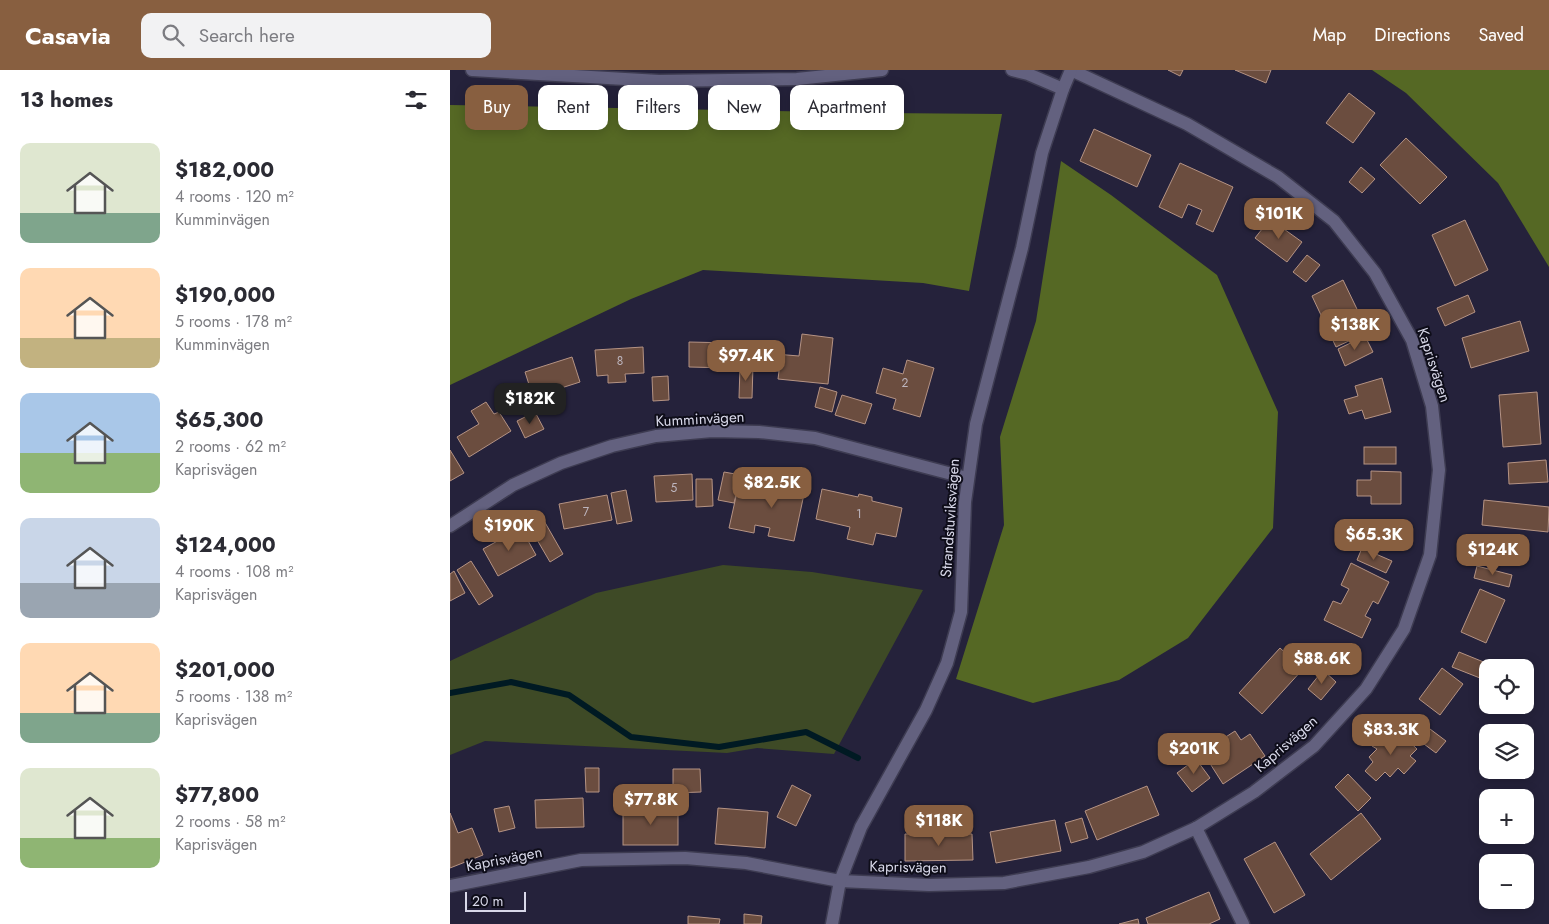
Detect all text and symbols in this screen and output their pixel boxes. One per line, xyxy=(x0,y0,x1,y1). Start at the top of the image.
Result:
search box xyxy=(141,13,491,58)
text: Casavia xyxy=(25,18,111,53)
icon: search xyxy=(159,21,187,49)
text: Search here xyxy=(199,22,295,49)
text: Map xyxy=(1313,22,1346,48)
text: Directions xyxy=(1374,22,1450,48)
text: Saved xyxy=(1478,22,1524,48)
text: 13 homes xyxy=(20,85,113,115)
chip: Buy xyxy=(465,85,528,130)
chip: Rent xyxy=(538,85,608,130)
chip: Filters xyxy=(618,85,698,130)
chip: New xyxy=(708,85,780,130)
chip: Apartment xyxy=(790,85,904,130)
icon: filters xyxy=(402,86,430,114)
text: $182,000 xyxy=(175,155,274,185)
icon: home xyxy=(60,163,120,223)
text: 4 rooms · 120 m² xyxy=(175,185,294,208)
pin: $101K xyxy=(1244,198,1314,240)
text: $101K xyxy=(1255,202,1303,225)
text: Kumminvägen xyxy=(175,208,270,231)
text: $190,000 xyxy=(175,280,275,310)
icon: home xyxy=(60,288,120,348)
pin: $138K xyxy=(1320,308,1390,351)
text: 5 rooms · 178 m² xyxy=(175,310,292,333)
text: $138K xyxy=(1330,313,1380,336)
street label: Kaprisvägen xyxy=(1412,325,1456,405)
text: Kumminvägen xyxy=(175,333,270,356)
pin: $97.4K xyxy=(705,340,787,382)
text: $97.4K xyxy=(718,344,774,367)
house number: 8 xyxy=(617,352,623,370)
house number: 2 xyxy=(902,374,909,392)
pin: $182K xyxy=(495,382,565,425)
text: $182K xyxy=(505,387,555,410)
text: $65,300 xyxy=(175,405,263,435)
street label: Kumminvägen xyxy=(655,406,745,432)
icon: home xyxy=(60,413,120,473)
text: 2 rooms · 62 m² xyxy=(175,435,286,458)
text: Kaprisvägen xyxy=(175,458,257,481)
street label: Strandstuviksvägen xyxy=(935,458,965,578)
pin: $82.5K xyxy=(731,466,813,509)
text: $82.5K xyxy=(743,471,801,494)
house number: 5 xyxy=(671,479,678,497)
house number: 7 xyxy=(583,503,590,521)
house number: 1 xyxy=(856,505,862,523)
pin: $190K xyxy=(474,510,544,552)
text: $190K xyxy=(484,514,534,537)
pin: $65.3K xyxy=(1333,518,1415,561)
text: $65.3K xyxy=(1345,523,1403,546)
text: $124,000 xyxy=(175,530,276,560)
pin: $124K xyxy=(1458,534,1528,576)
icon: home xyxy=(60,538,120,598)
text: $124K xyxy=(1468,538,1518,561)
text: 4 rooms · 108 m² xyxy=(175,560,294,583)
text: Kaprisvägen xyxy=(175,583,257,606)
pin: $88.6K xyxy=(1281,642,1363,685)
text: $88.6K xyxy=(1294,647,1350,670)
text: $201,000 xyxy=(175,655,275,685)
map controls xyxy=(1479,659,1534,909)
button: locate xyxy=(1479,659,1534,714)
icon: home xyxy=(60,663,120,723)
text: 5 rooms · 138 m² xyxy=(175,685,292,708)
text: Kaprisvägen xyxy=(175,708,257,731)
street label: Kaprisvägen xyxy=(1250,710,1322,778)
pin: $83.3K xyxy=(1350,714,1432,756)
text: $83.3K xyxy=(1363,718,1419,741)
button: layers xyxy=(1479,724,1534,779)
pin: $201K xyxy=(1159,732,1229,775)
text: $201K xyxy=(1169,737,1219,760)
text: $77,800 xyxy=(175,780,259,810)
pin: $77.8K xyxy=(610,784,692,826)
icon: home xyxy=(60,788,120,848)
text: $77.8K xyxy=(624,788,678,811)
button: + xyxy=(1479,789,1534,844)
pin: $118K xyxy=(904,804,974,847)
text: $118K xyxy=(915,809,963,832)
text: 2 rooms · 58 m² xyxy=(175,810,286,833)
text: Kaprisvägen xyxy=(175,833,257,856)
street label: Kaprisvägen xyxy=(464,841,544,877)
button: − xyxy=(1479,854,1534,909)
street label: Kaprisvägen xyxy=(869,855,947,879)
scale bar xyxy=(465,889,526,912)
text: 20 m xyxy=(472,891,504,911)

